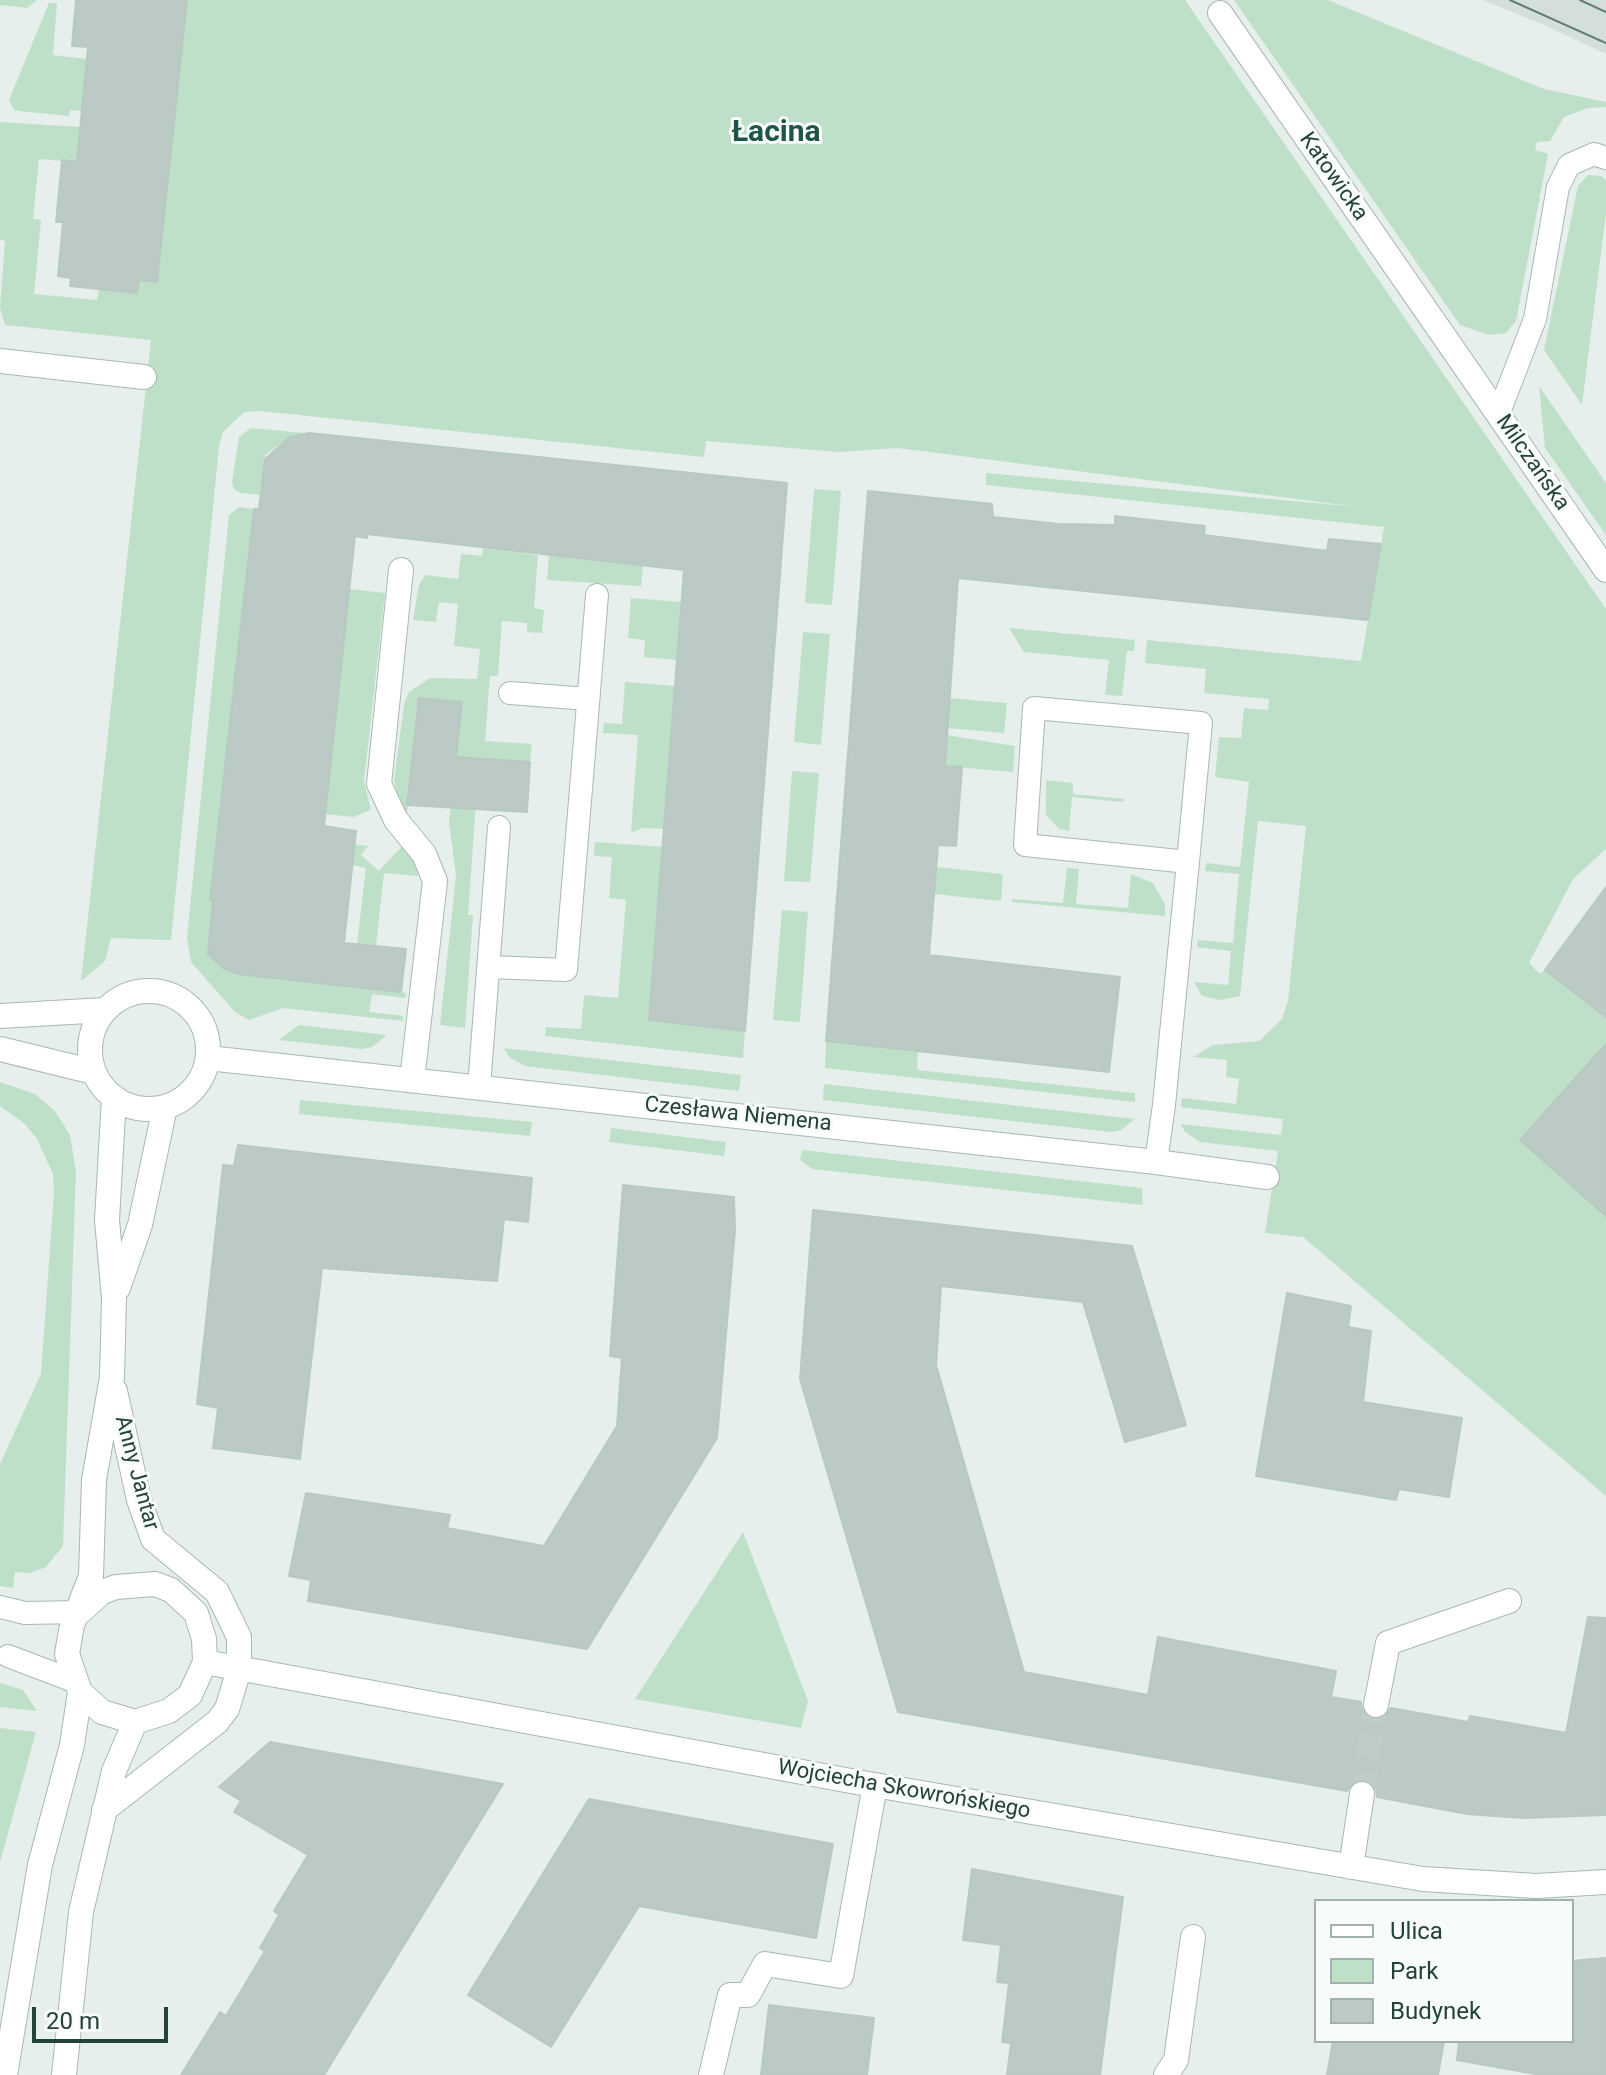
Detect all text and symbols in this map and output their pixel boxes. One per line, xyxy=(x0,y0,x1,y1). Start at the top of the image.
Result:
district label: Łacina xyxy=(731,115,821,151)
street label: Katowicka xyxy=(1293,128,1373,226)
street label: Milczańska xyxy=(1489,410,1575,516)
street label: Czesława Niemena xyxy=(643,1092,833,1138)
street label: Anny Jantar xyxy=(108,1413,164,1533)
street label: Wojciecha Skowrońskiego xyxy=(776,1755,1032,1825)
legend xyxy=(1314,1899,1574,2043)
text: Ulica xyxy=(1390,1917,1443,1945)
text: Park xyxy=(1390,1957,1438,1985)
scale bar xyxy=(36,1991,172,2041)
text: Budynek xyxy=(1390,1997,1481,2025)
text: 20 m xyxy=(46,2007,100,2035)

